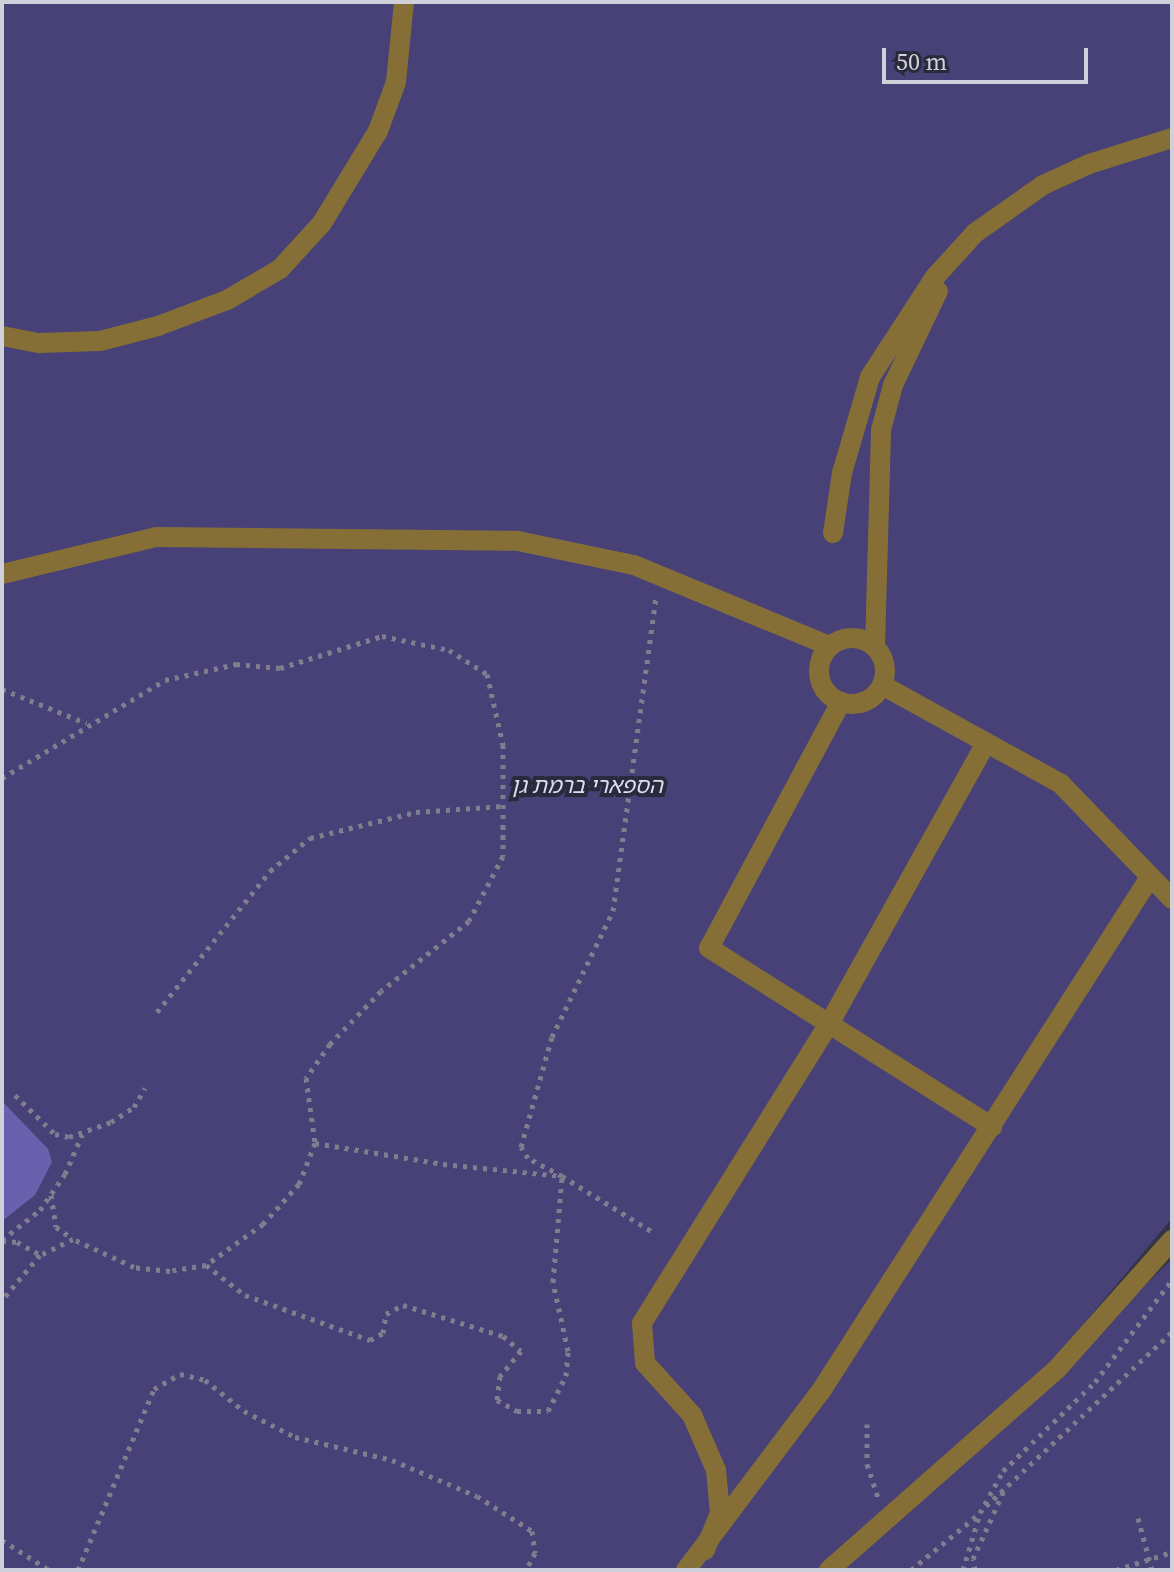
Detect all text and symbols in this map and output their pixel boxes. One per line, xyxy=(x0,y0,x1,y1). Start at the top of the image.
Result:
scale bar xyxy=(886,32,1092,82)
text: 50 m xyxy=(896,45,947,78)
park label: הספארי ברמת גן xyxy=(511,773,663,799)

